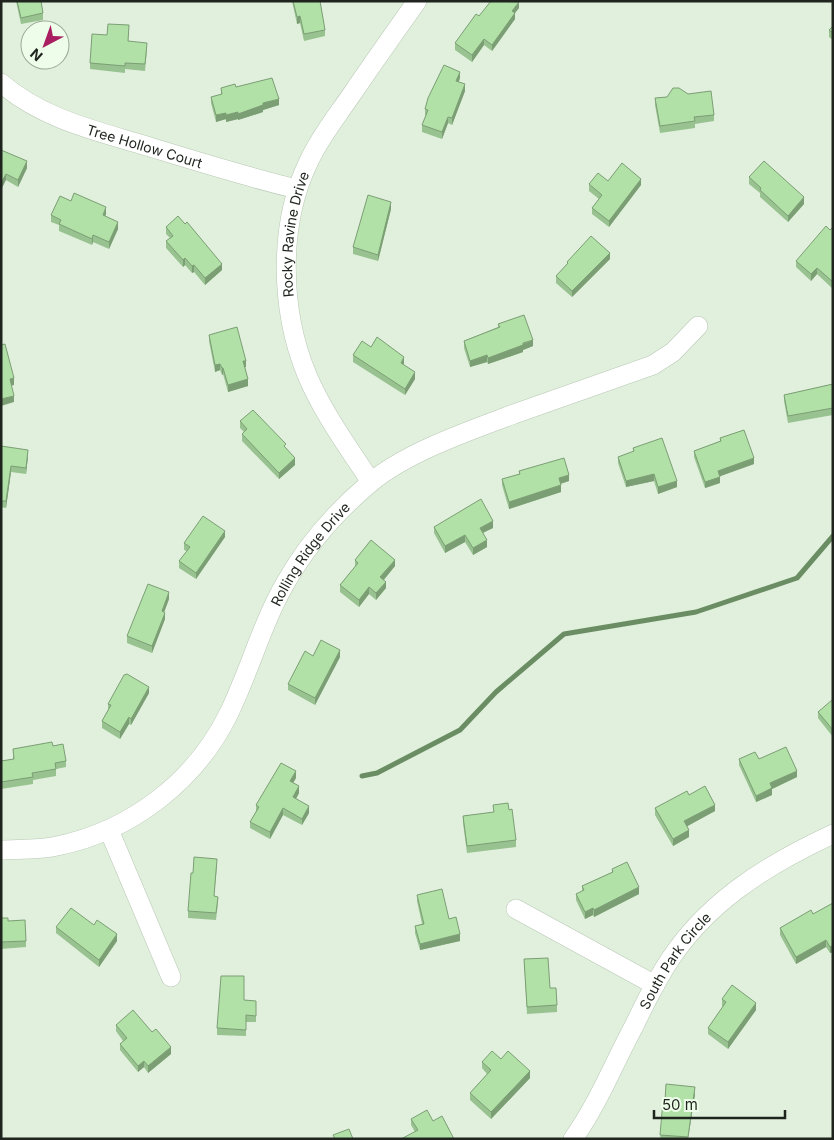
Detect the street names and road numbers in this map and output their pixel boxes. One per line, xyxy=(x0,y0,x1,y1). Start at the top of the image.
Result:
street label: Tree Hollow Court xyxy=(85,120,205,171)
street label: Rocky Ravine Drive xyxy=(278,169,312,298)
street label: Rolling Ridge Drive xyxy=(266,498,353,608)
street label: South Park Circle xyxy=(635,908,714,1012)

